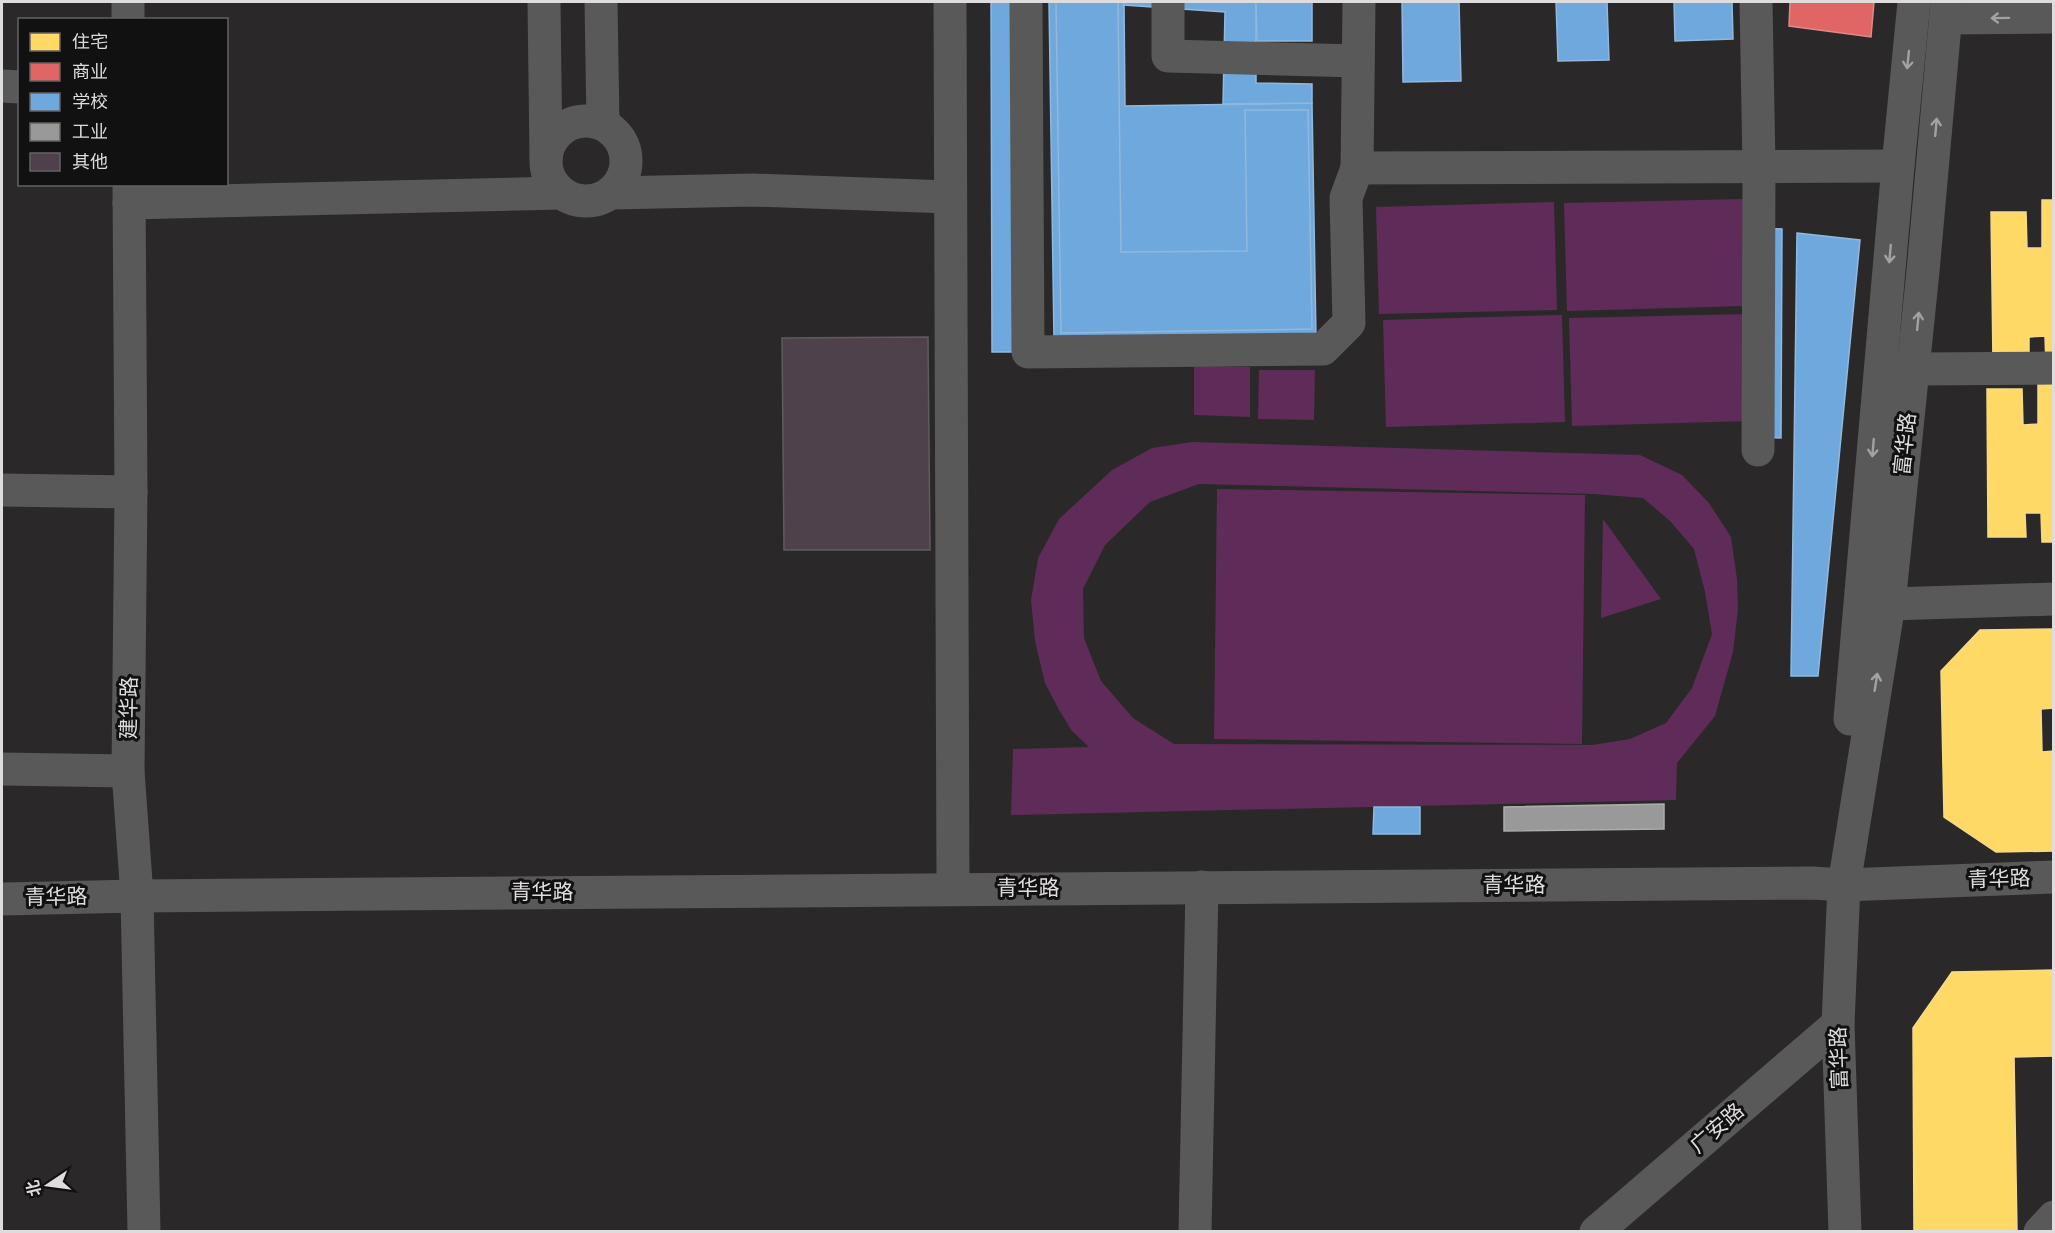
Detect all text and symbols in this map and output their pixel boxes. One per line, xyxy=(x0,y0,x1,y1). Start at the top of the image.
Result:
one-way arrow xyxy=(1990,12,2010,23)
legend xyxy=(18,18,228,186)
text: 住宅 xyxy=(72,31,108,52)
one-way arrow xyxy=(1902,49,1913,69)
text: 商业 xyxy=(72,61,108,82)
text: 学校 xyxy=(72,91,108,112)
one-way arrow xyxy=(1931,118,1942,138)
text: 工业 xyxy=(72,121,108,142)
text: 其他 xyxy=(72,151,108,172)
one-way arrow xyxy=(1884,243,1895,263)
one-way arrow xyxy=(1913,312,1924,332)
street label: 富华路 xyxy=(1889,411,1920,477)
one-way arrow xyxy=(1868,438,1879,458)
one-way arrow xyxy=(1871,673,1882,692)
street label: 建华路 xyxy=(115,676,142,740)
street label: 青华路 xyxy=(1967,865,2031,892)
street label: 青华路 xyxy=(1483,872,1546,897)
street label: 青华路 xyxy=(997,875,1060,900)
street label: 青华路 xyxy=(511,879,574,904)
street label: 青华路 xyxy=(24,883,88,910)
street label: 富华路 xyxy=(1825,1026,1852,1090)
street label: 广安路 xyxy=(1685,1098,1749,1158)
north arrow xyxy=(18,1155,78,1215)
text: 北 xyxy=(23,1178,45,1198)

